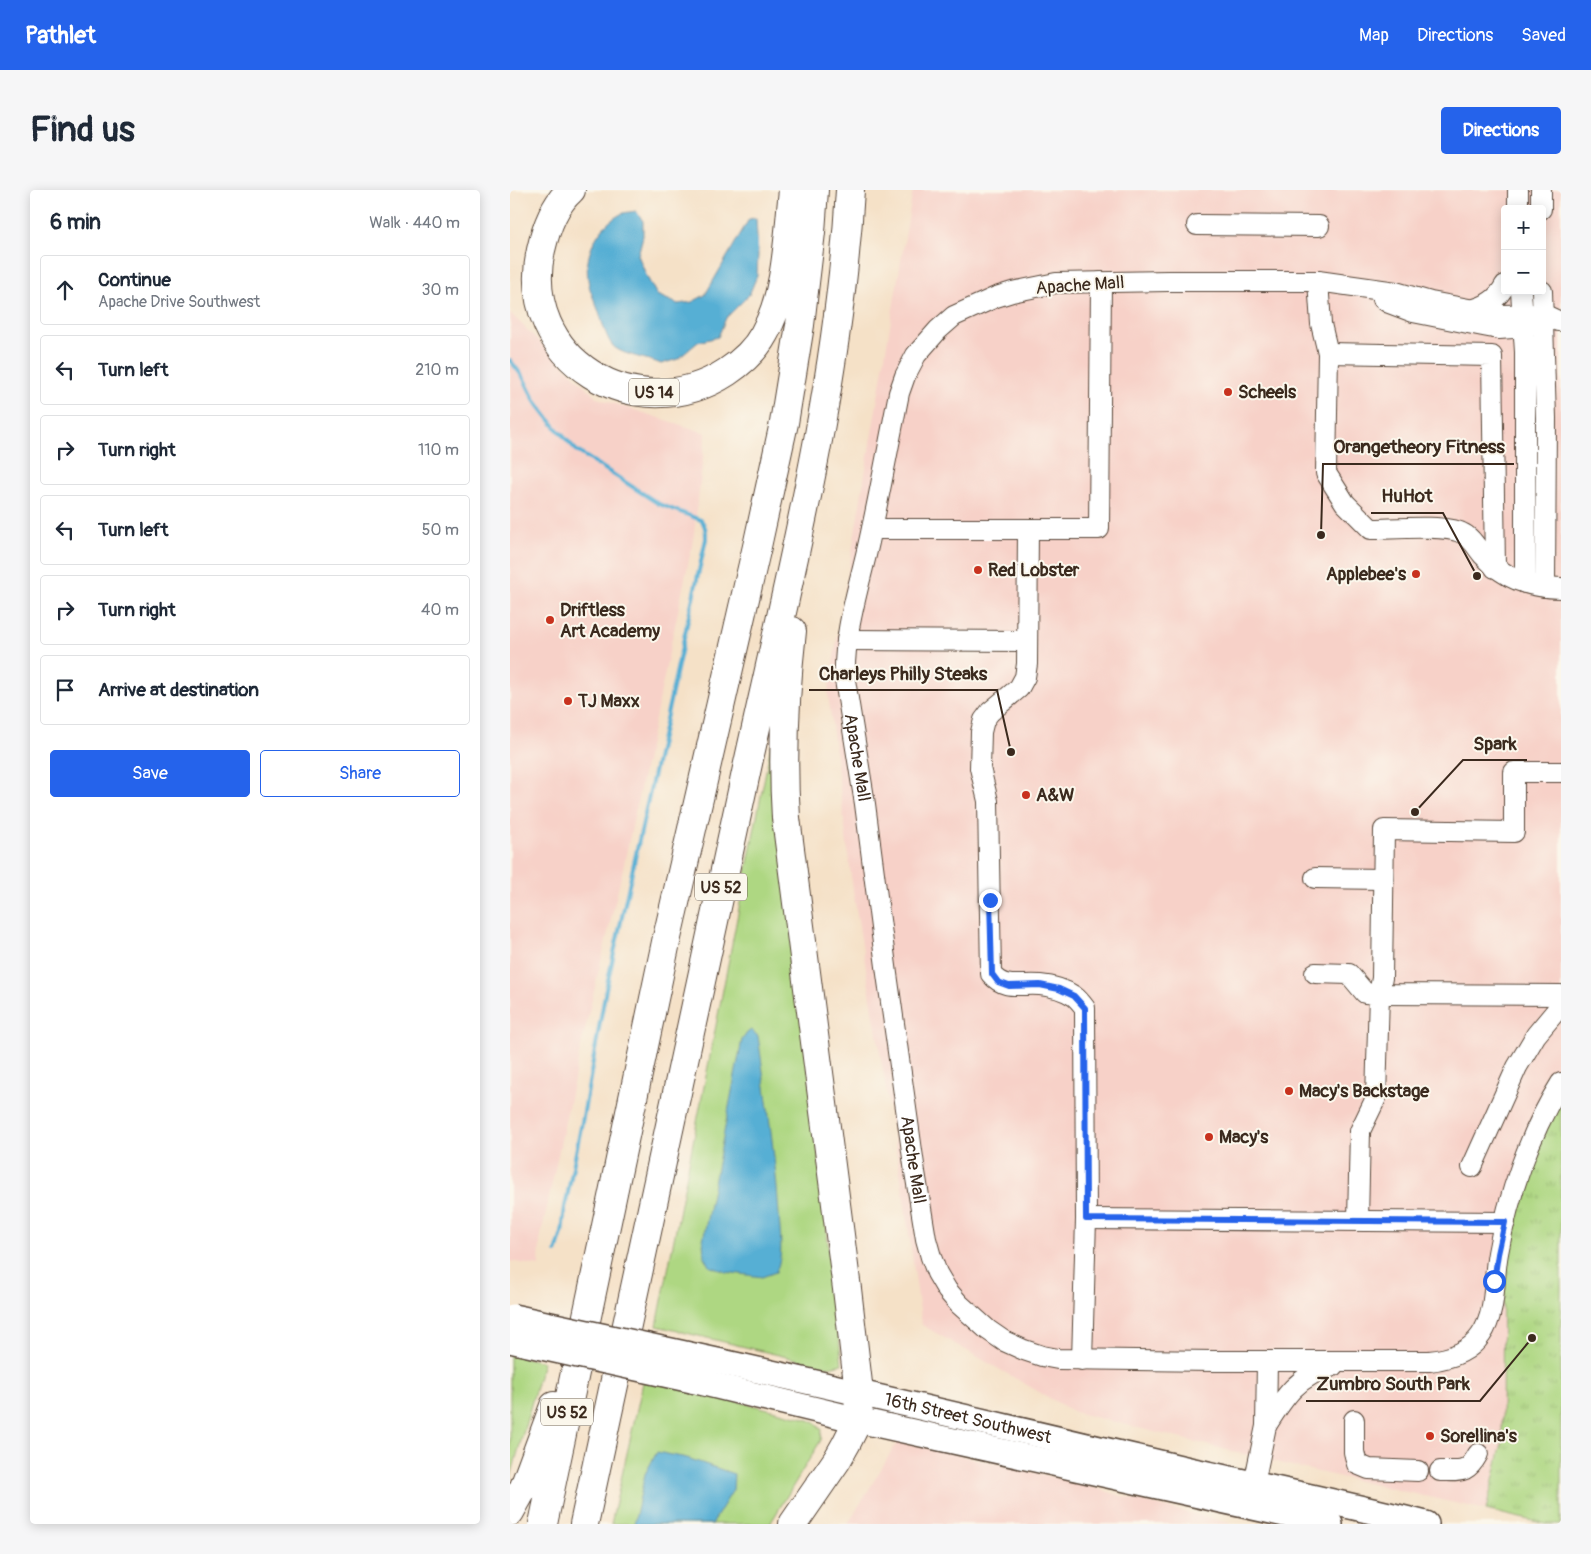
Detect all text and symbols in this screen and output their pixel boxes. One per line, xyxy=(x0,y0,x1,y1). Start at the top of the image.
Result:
text: Pathlet xyxy=(25,21,96,50)
text: Map xyxy=(1359,24,1389,47)
text: Directions xyxy=(1417,24,1493,47)
text: Saved xyxy=(1521,24,1566,47)
button: Directions xyxy=(1441,107,1561,154)
text: Find us xyxy=(30,108,135,152)
map controls xyxy=(1501,205,1546,295)
button: + xyxy=(1501,205,1546,250)
text: 6 min xyxy=(50,209,101,236)
text: Walk · 440 m xyxy=(369,213,460,233)
button: − xyxy=(1501,250,1546,295)
text: Continue xyxy=(98,268,171,292)
street label: Apache Mall xyxy=(1035,271,1125,300)
icon: ahead xyxy=(51,276,79,304)
text: 30 m xyxy=(421,280,459,300)
text: Apache Drive Southwest xyxy=(98,292,260,312)
icon: left xyxy=(51,356,79,384)
text: Turn left xyxy=(98,358,168,382)
text: 210 m xyxy=(415,360,459,380)
road number: US 14 xyxy=(629,378,679,406)
place label: Scheels xyxy=(1238,381,1297,404)
marker: Scheels xyxy=(1222,386,1234,398)
callout: Orangetheory Fitness xyxy=(1323,430,1514,464)
text: Orangetheory Fitness xyxy=(1333,435,1505,459)
icon: right xyxy=(51,436,79,464)
text: Turn right xyxy=(98,438,176,462)
text: 110 m xyxy=(418,440,459,460)
callout: HuHot xyxy=(1371,479,1443,513)
text: HuHot xyxy=(1381,484,1434,508)
icon: left xyxy=(51,516,79,544)
text: Turn left xyxy=(98,518,168,542)
text: 50 m xyxy=(422,520,459,540)
place label: Red Lobster xyxy=(988,559,1080,582)
place label: Applebee's xyxy=(1326,563,1407,586)
marker: Red Lobster xyxy=(972,564,984,576)
marker: Applebee's xyxy=(1410,568,1422,580)
icon: right xyxy=(51,596,79,624)
text: Turn right xyxy=(98,598,176,622)
place label: Driftless Art Academy xyxy=(560,599,660,643)
text: 40 m xyxy=(421,600,459,620)
marker: Driftless Art Academy xyxy=(544,614,556,626)
callout: Charleys Philly Steaks xyxy=(809,656,997,690)
text: Charleys Philly Steaks xyxy=(819,662,988,686)
icon: arrive xyxy=(51,676,79,704)
text: Arrive at destination xyxy=(98,678,259,702)
place label: TJ Maxx xyxy=(577,690,640,713)
marker: TJ Maxx xyxy=(562,695,574,707)
street label: Apache Mall xyxy=(839,712,875,803)
callout: Spark xyxy=(1463,726,1527,760)
text: Spark xyxy=(1473,732,1518,756)
button: Save xyxy=(50,750,250,797)
button: Share xyxy=(260,750,460,797)
place label: A&W xyxy=(1036,784,1074,807)
marker: A&W xyxy=(1020,789,1032,801)
road number: US 52 xyxy=(695,874,747,900)
route end xyxy=(979,889,1002,912)
place label: Macy's Backstage xyxy=(1299,1080,1430,1103)
marker: Macy's Backstage xyxy=(1283,1085,1295,1097)
street label: Apache Mall xyxy=(895,1114,931,1205)
place label: Macy's xyxy=(1219,1126,1269,1149)
marker: Macy's xyxy=(1203,1131,1215,1143)
route start xyxy=(1483,1270,1506,1293)
callout: Zumbro South Park xyxy=(1306,1367,1480,1401)
text: Zumbro South Park xyxy=(1316,1372,1471,1396)
street label: 16th Street Southwest xyxy=(882,1388,1055,1449)
road number: US 52 xyxy=(541,1398,593,1426)
place label: Sorellina's xyxy=(1440,1425,1518,1448)
marker: Sorellina's xyxy=(1424,1430,1436,1442)

